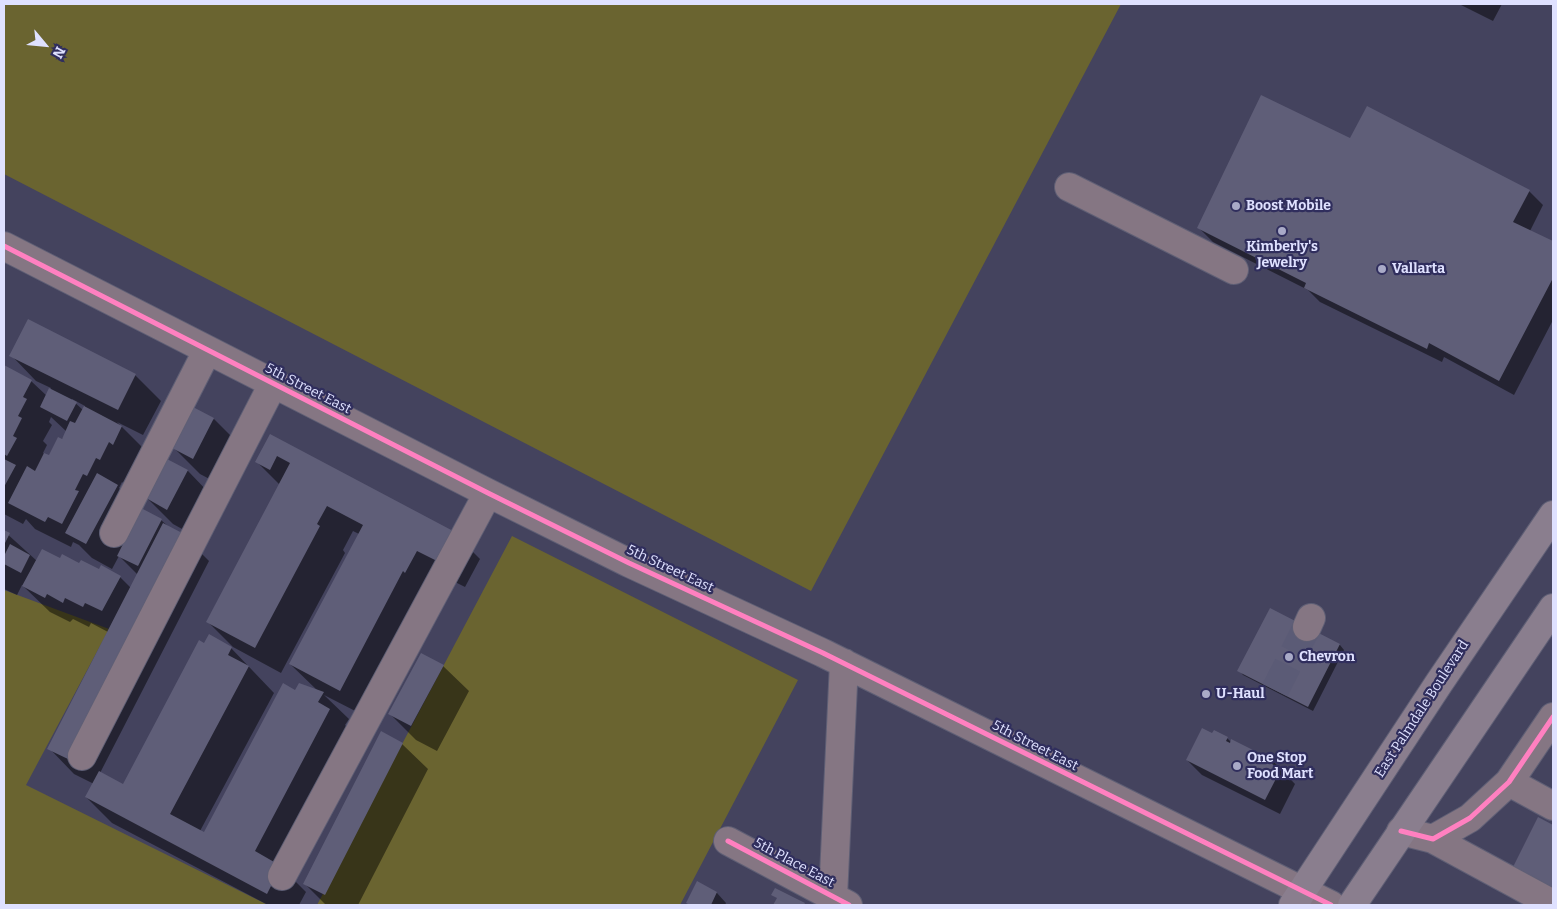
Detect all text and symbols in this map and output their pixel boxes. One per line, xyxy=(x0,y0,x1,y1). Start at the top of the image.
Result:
north arrow xyxy=(20,20,70,70)
text: N xyxy=(49,44,69,61)
place label: Boost Mobile xyxy=(1246,198,1331,214)
marker: Boost Mobile xyxy=(1230,200,1242,212)
marker: Kimberly's Jewelry xyxy=(1276,225,1288,237)
place label: Kimberly's Jewelry xyxy=(1246,239,1318,272)
place label: Vallarta xyxy=(1392,261,1445,277)
marker: Vallarta xyxy=(1376,263,1388,275)
street label: 5th Street East xyxy=(262,360,354,418)
street label: 5th Street East xyxy=(624,542,716,596)
street label: East Palmdale Boulevard xyxy=(1371,637,1473,781)
place label: Chevron xyxy=(1299,649,1355,665)
marker: Chevron xyxy=(1283,651,1295,663)
place label: U-Haul xyxy=(1216,686,1265,702)
marker: U-Haul xyxy=(1200,688,1212,700)
street label: 5th Street East xyxy=(989,717,1081,775)
place label: One Stop Food Mart xyxy=(1247,750,1313,782)
marker: One Stop Food Mart xyxy=(1231,760,1243,772)
street label: 5th Place East xyxy=(751,835,837,891)

